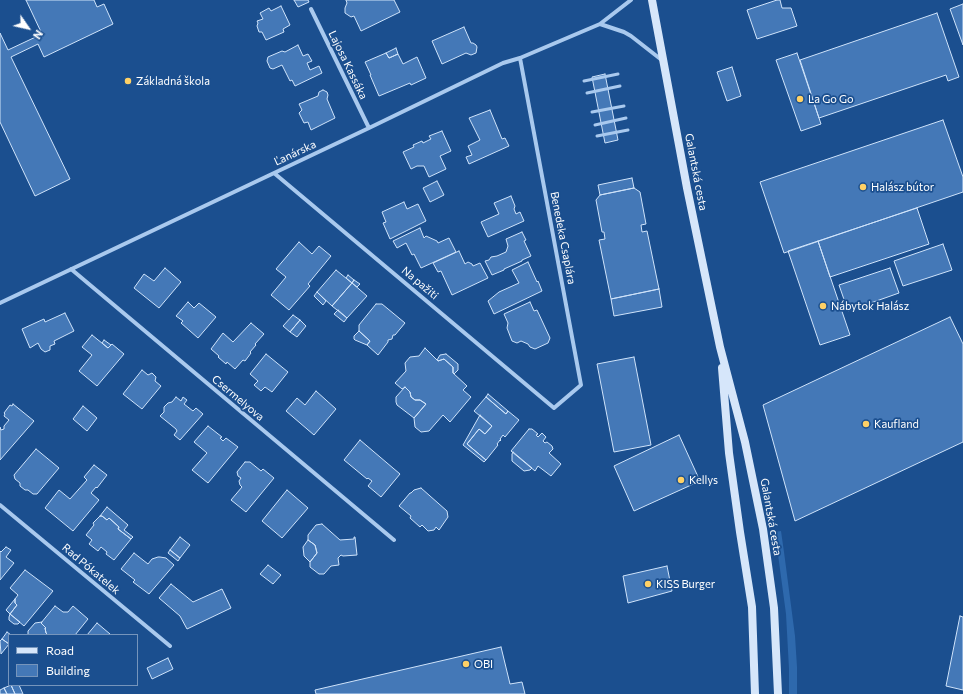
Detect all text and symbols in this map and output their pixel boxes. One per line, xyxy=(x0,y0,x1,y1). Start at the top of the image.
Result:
north arrow xyxy=(8,8,48,48)
text: N xyxy=(31,28,46,42)
street label: Lajosa Kassáka xyxy=(326,29,370,101)
place label: Základná škola xyxy=(136,74,210,88)
marker: Základná škola xyxy=(123,76,133,86)
place label: La Go Go xyxy=(808,92,854,106)
marker: La Go Go xyxy=(795,94,805,104)
street label: Galantská cesta xyxy=(682,132,710,212)
street label: Ľanárska xyxy=(272,138,318,168)
place label: Halász bútor xyxy=(871,180,934,194)
marker: Halász bútor xyxy=(858,182,868,192)
street label: Benedeka Csaplára xyxy=(548,190,578,286)
street label: Na pažiti xyxy=(399,264,441,302)
place label: Nábytok Halász xyxy=(831,299,909,313)
marker: Nábytok Halász xyxy=(818,301,828,311)
street label: Csermelyova xyxy=(209,372,267,424)
place label: Kaufland xyxy=(874,417,919,431)
marker: Kaufland xyxy=(861,419,871,429)
place label: Kellys xyxy=(689,473,718,487)
marker: Kellys xyxy=(676,475,686,485)
street label: Galantská cesta xyxy=(758,477,784,557)
street label: Rad Pókatelek xyxy=(59,541,123,597)
place label: KISS Burger xyxy=(656,577,715,591)
marker: KISS Burger xyxy=(643,579,653,589)
legend xyxy=(8,634,138,686)
text: Road xyxy=(46,643,74,657)
place label: OBI xyxy=(474,657,493,671)
marker: OBI xyxy=(461,659,471,669)
text: Building xyxy=(46,663,90,677)

